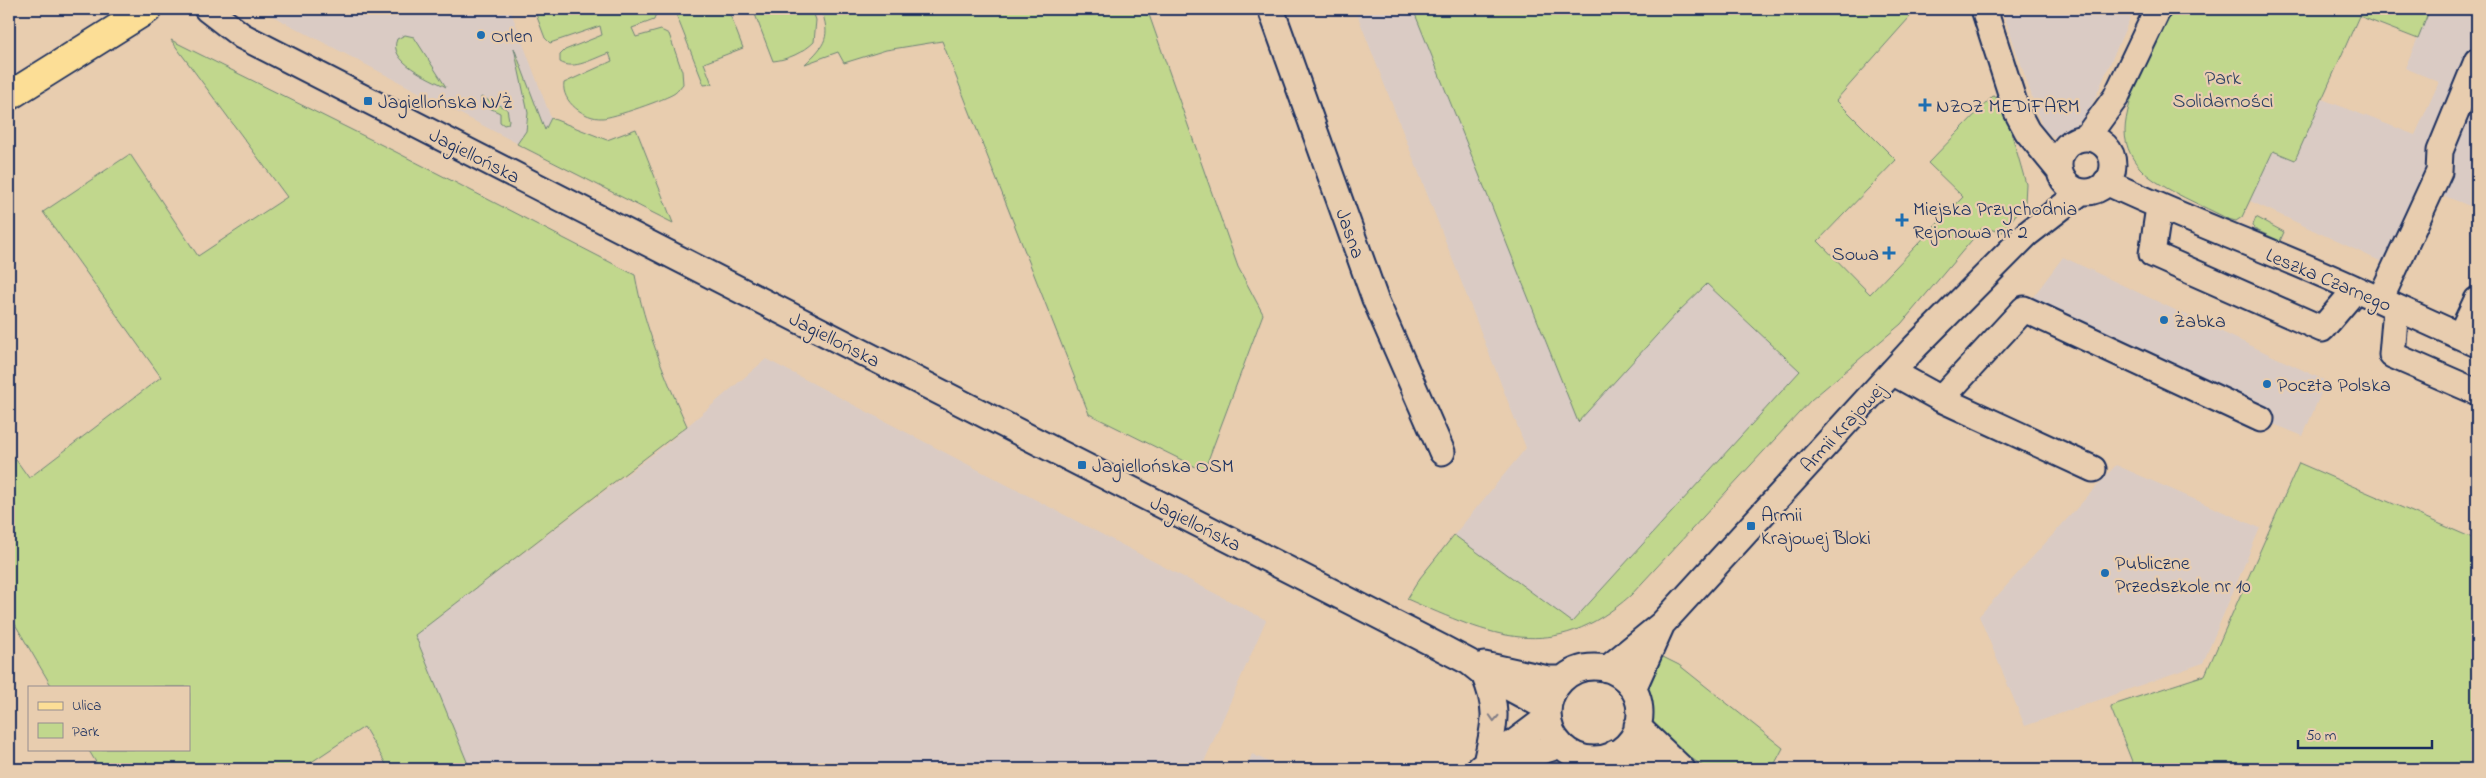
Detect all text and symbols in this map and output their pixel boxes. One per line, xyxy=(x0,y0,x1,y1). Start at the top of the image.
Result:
place label: Orlen xyxy=(491,23,533,52)
marker: Orlen xyxy=(475,29,487,41)
park label: Park Solidarności xyxy=(2173,65,2273,117)
place label: Jagiellońska N/Ż xyxy=(378,89,513,119)
place label: NZOZ MEDiFARM xyxy=(1936,93,2080,122)
marker: Jagiellońska N/Ż xyxy=(362,95,374,107)
marker: NZOZ MEDiFARM xyxy=(1918,98,1932,112)
street label: Jagiellońska xyxy=(423,122,524,193)
place label: Miejska Przychodnia Rejonowa nr 2 xyxy=(1913,196,2077,248)
street label: Jasna xyxy=(1326,205,1371,263)
marker: Miejska Przychodnia Rejonowa nr 2 xyxy=(1895,213,1909,227)
place label: Sowa xyxy=(1832,241,1879,270)
street label: Leszka Czarnego xyxy=(2260,242,2395,322)
marker: Sowa xyxy=(1883,247,1895,259)
street label: Jagiellońska xyxy=(783,306,884,377)
place label: Żabka xyxy=(2174,308,2226,337)
marker: Żabka xyxy=(2158,314,2170,326)
place label: Poczta Polska xyxy=(2277,372,2391,401)
street label: Armii Krajowej xyxy=(1795,377,1894,480)
marker: Poczta Polska xyxy=(2261,378,2273,390)
place label: Jagiellońska OSM xyxy=(1092,453,1234,483)
marker: Jagiellońska OSM xyxy=(1076,459,1088,471)
street label: Jagiellońska xyxy=(1144,490,1245,561)
place label: Armii Krajowej Bloki xyxy=(1761,502,1871,554)
marker: Armii Krajowej Bloki xyxy=(1745,520,1757,532)
place label: Publiczne Przedszkole nr 10 xyxy=(2115,550,2251,602)
marker: Publiczne Przedszkole nr 10 xyxy=(2099,567,2111,579)
legend xyxy=(28,686,190,750)
text: Ulica xyxy=(72,695,101,717)
one-way arrow xyxy=(1489,715,1500,723)
scale bar xyxy=(2298,718,2432,750)
text: Park xyxy=(72,721,100,743)
text: 50 m xyxy=(2306,725,2337,747)

